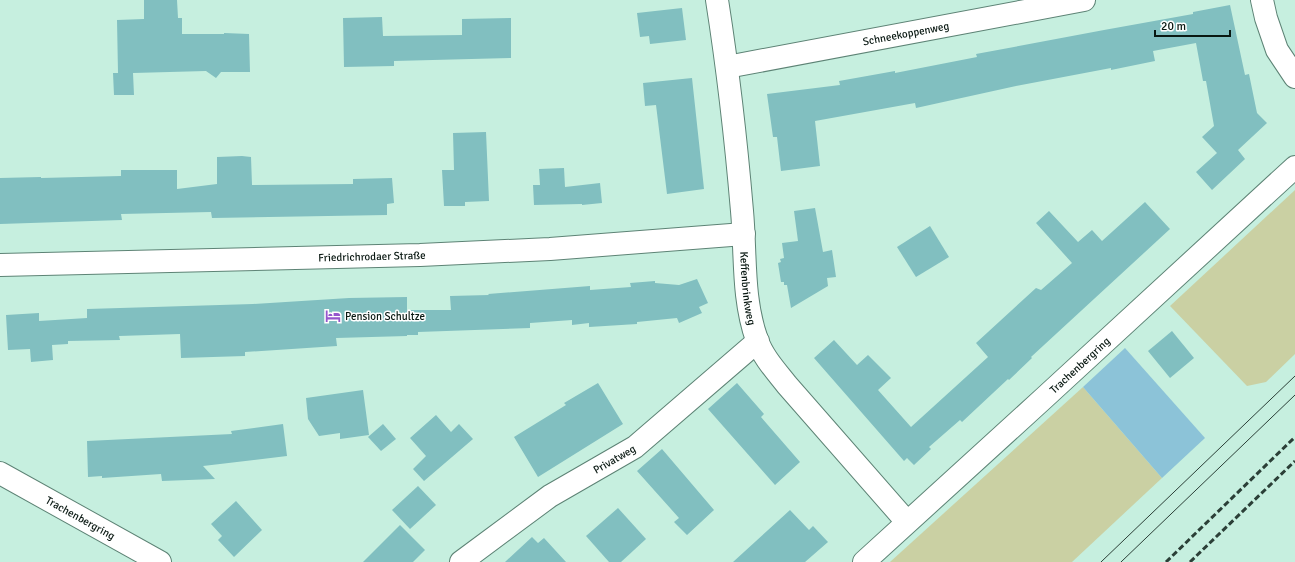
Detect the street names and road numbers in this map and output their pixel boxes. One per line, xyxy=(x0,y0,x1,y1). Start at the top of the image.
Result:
street label: Schneekoppenweg xyxy=(862,19,950,48)
street label: Friedrichrodaer Straße xyxy=(318,249,426,264)
street label: Keffenbrinkweg xyxy=(737,251,758,327)
street label: Trachenbergring xyxy=(1047,334,1113,396)
street label: Privatweg xyxy=(591,442,638,477)
street label: Trachenbergring xyxy=(43,494,117,543)

